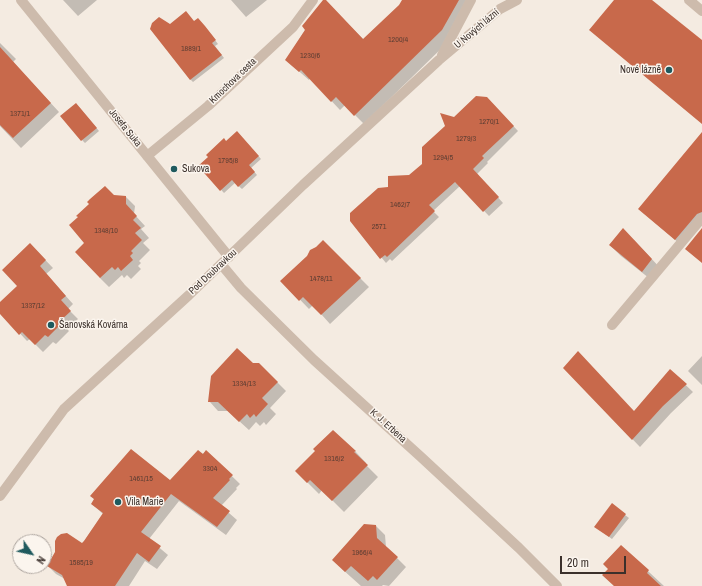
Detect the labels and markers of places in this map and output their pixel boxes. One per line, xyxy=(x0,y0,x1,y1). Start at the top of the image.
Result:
place label: Nové lázně xyxy=(620,64,661,76)
marker: Nové lázně xyxy=(664,65,674,75)
place label: Sukova xyxy=(182,163,209,175)
marker: Sukova xyxy=(169,164,179,174)
place label: Šanovská Kovárna xyxy=(59,319,128,331)
marker: Šanovská Kovárna xyxy=(46,320,56,330)
place label: Vila Marie xyxy=(126,496,163,508)
marker: Vila Marie xyxy=(113,497,123,507)

